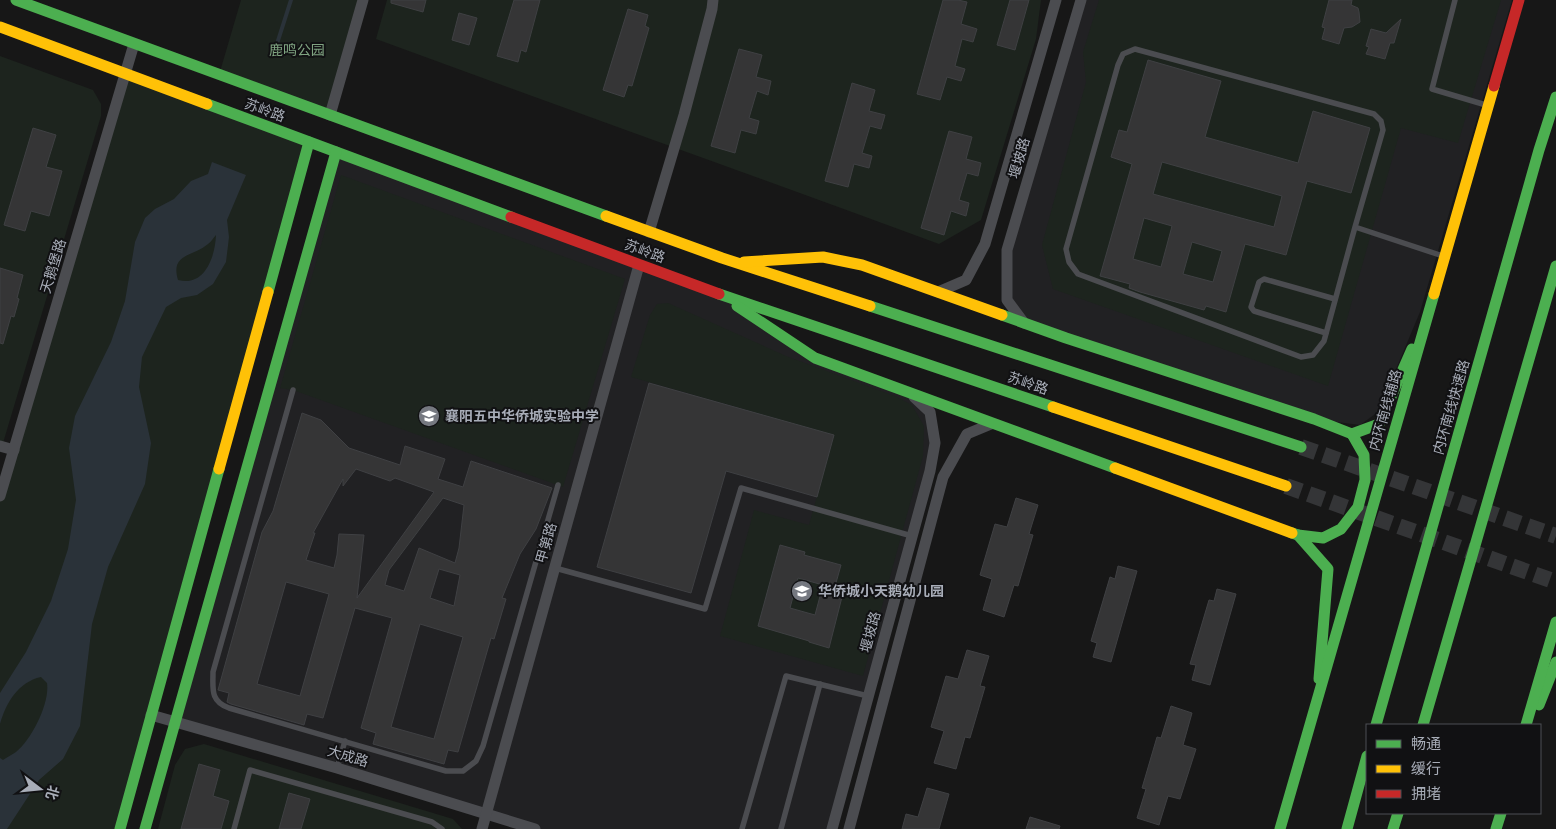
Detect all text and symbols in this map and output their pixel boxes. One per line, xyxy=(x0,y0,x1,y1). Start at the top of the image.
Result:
park label: 鹿鸣公园 xyxy=(269,41,325,58)
street label: 苏岭路 xyxy=(243,94,288,125)
street label: 堰坡路 xyxy=(1005,135,1032,180)
street label: 苏岭路 xyxy=(623,235,668,266)
street label: 天鹅堡路 xyxy=(36,237,69,295)
street label: 内环南线快速路 xyxy=(1429,357,1472,456)
street label: 内环南线辅路 xyxy=(1365,367,1404,453)
street label: 苏岭路 xyxy=(1006,368,1051,397)
school or university icon: 襄阳五中华侨城实验中学 xyxy=(417,404,441,428)
place label: 襄阳五中华侨城实验中学 xyxy=(445,407,599,424)
street label: 甲第路 xyxy=(532,520,559,565)
school or university icon: 华侨城小天鹅幼儿园 xyxy=(790,579,814,603)
place label: 华侨城小天鹅幼儿园 xyxy=(818,582,944,599)
street label: 堰坡路 xyxy=(856,609,883,654)
legend xyxy=(1366,724,1541,814)
text: 畅通 xyxy=(1411,734,1441,753)
street label: 大成路 xyxy=(326,741,371,770)
text: 缓行 xyxy=(1411,759,1441,778)
north arrow xyxy=(15,764,65,814)
text: 北 xyxy=(43,784,63,802)
text: 拥堵 xyxy=(1411,784,1441,803)

